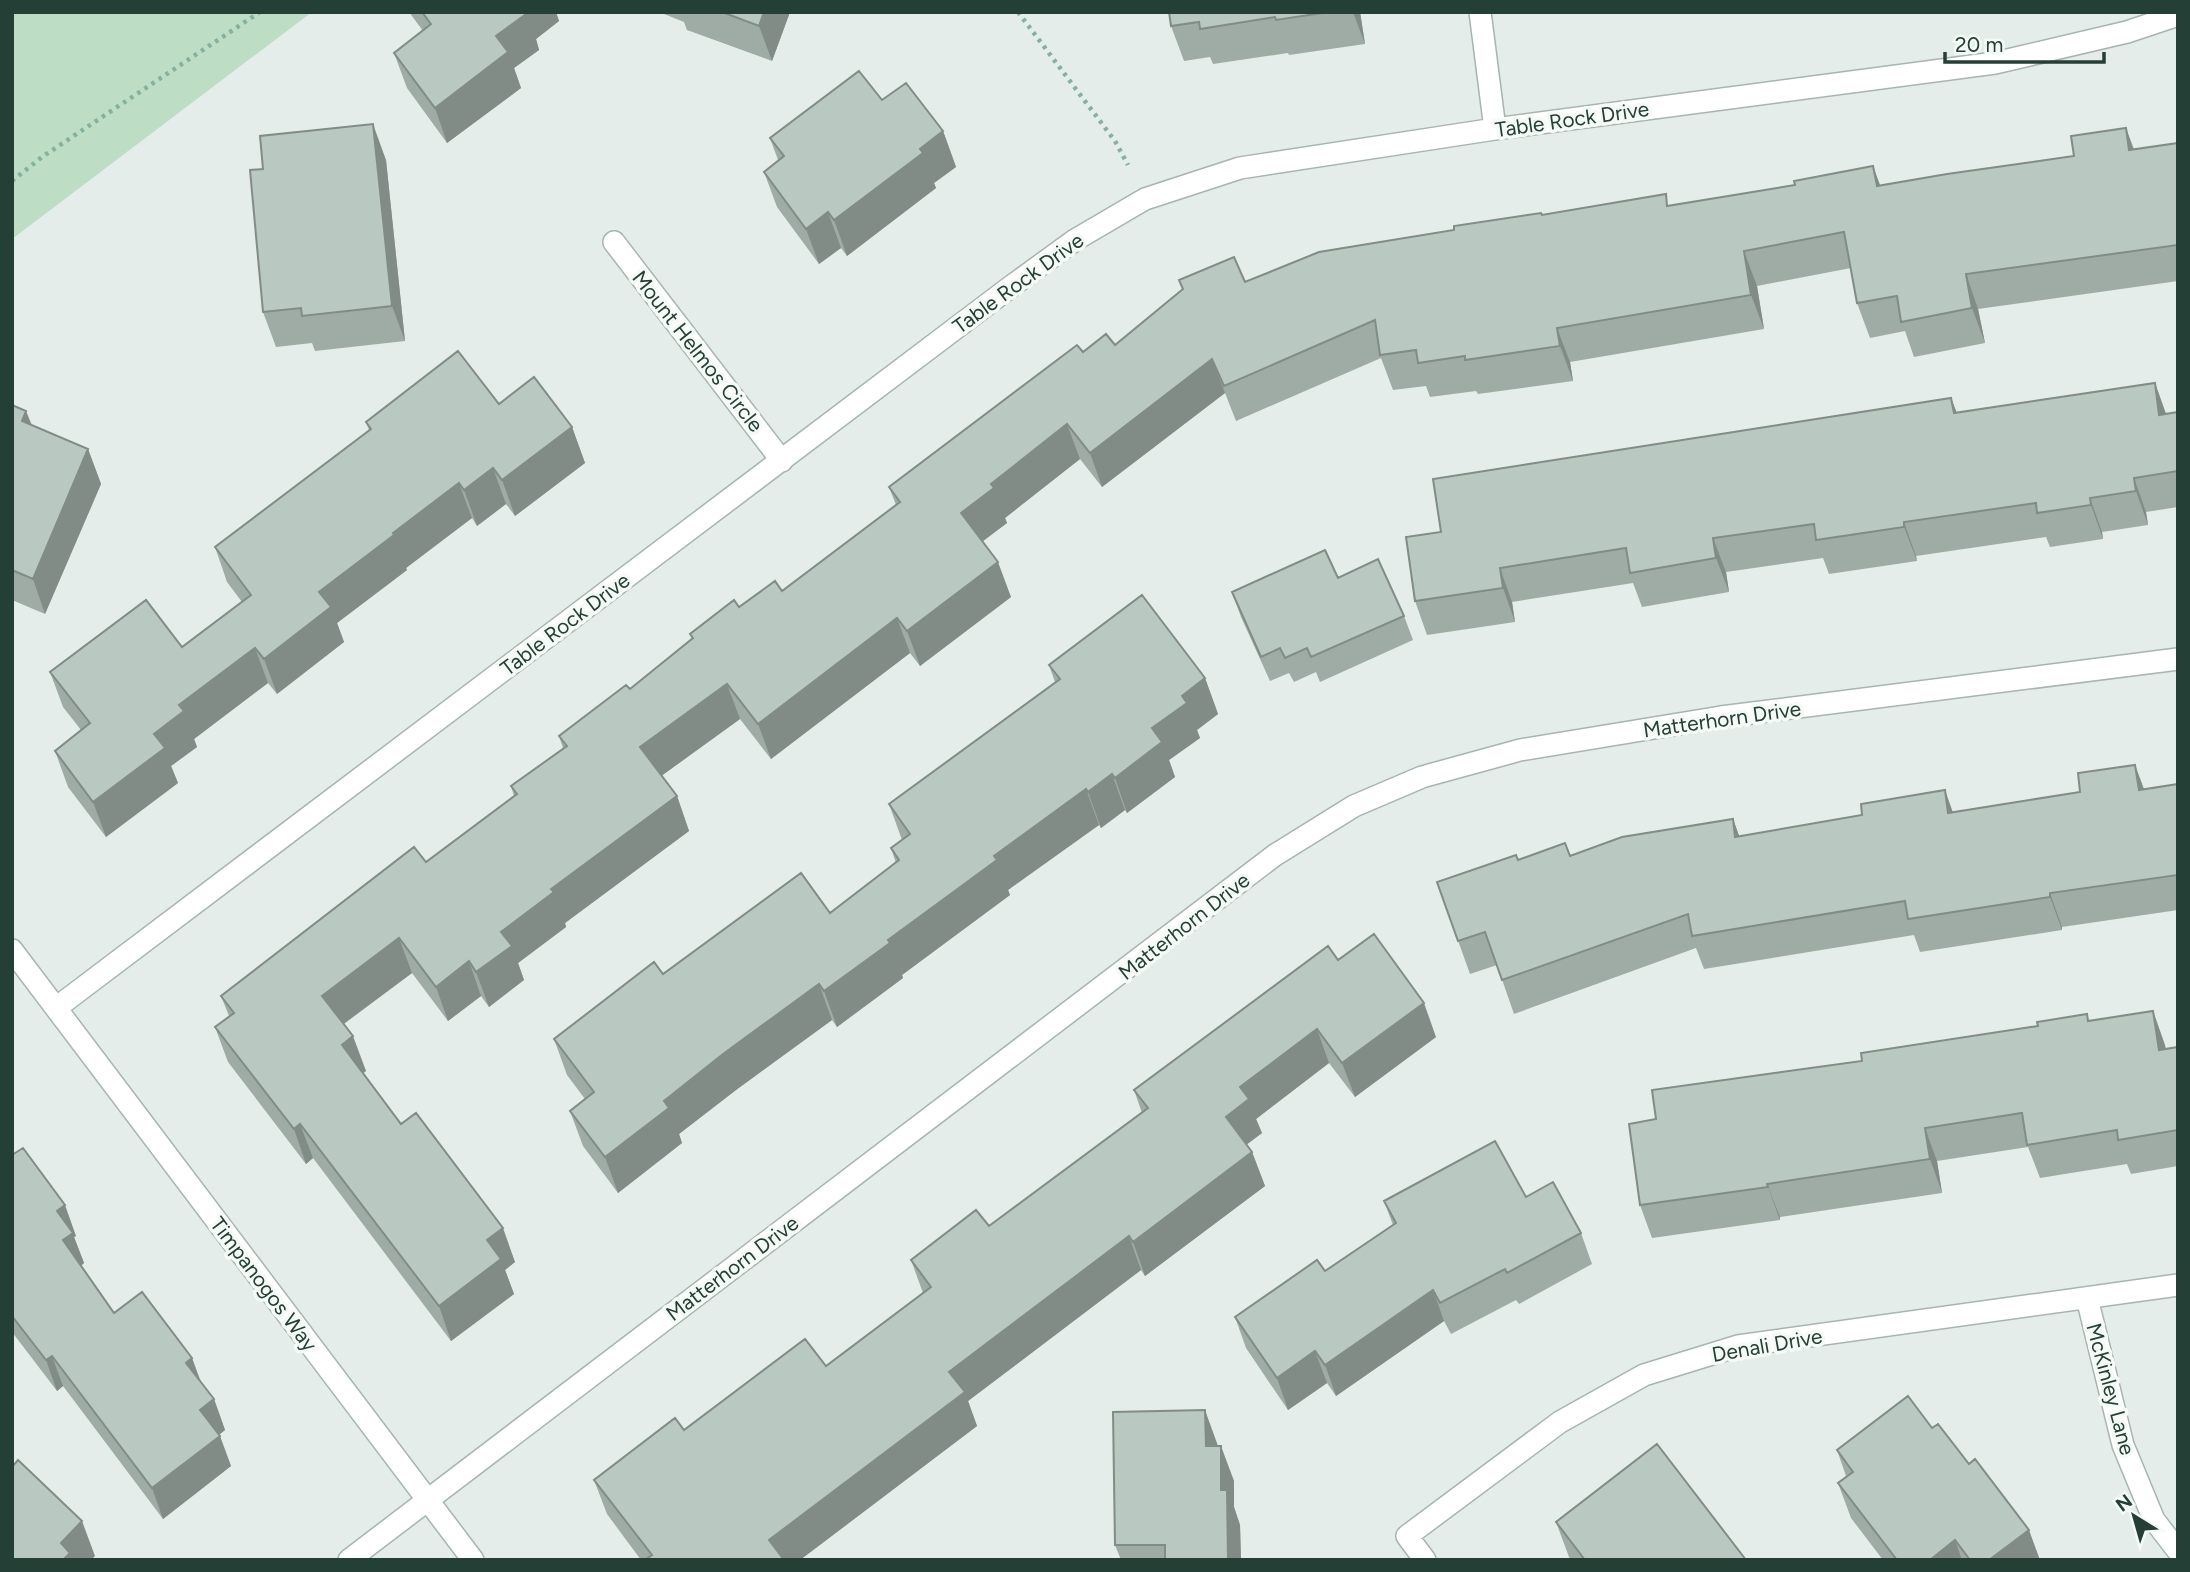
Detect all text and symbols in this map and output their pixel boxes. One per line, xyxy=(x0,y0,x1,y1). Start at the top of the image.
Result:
scale bar xyxy=(1945,21,2104,65)
text: 20 m xyxy=(1955,32,2003,57)
street label: Table Rock Drive xyxy=(1493,96,1651,142)
street label: Table Rock Drive xyxy=(948,227,1088,339)
street label: Mount Helmos Circle xyxy=(627,265,769,437)
street label: Table Rock Drive xyxy=(495,567,635,681)
street label: Matterhorn Drive xyxy=(1641,696,1803,742)
street label: Matterhorn Drive xyxy=(1114,867,1254,985)
street label: Matterhorn Drive xyxy=(661,1210,803,1326)
street label: Timpanogos Way xyxy=(205,1212,323,1356)
street label: McKinley Lane xyxy=(2081,1320,2141,1458)
street label: Denali Drive xyxy=(1710,1323,1824,1367)
north arrow xyxy=(2099,1481,2169,1551)
text: N xyxy=(2111,1489,2137,1516)

